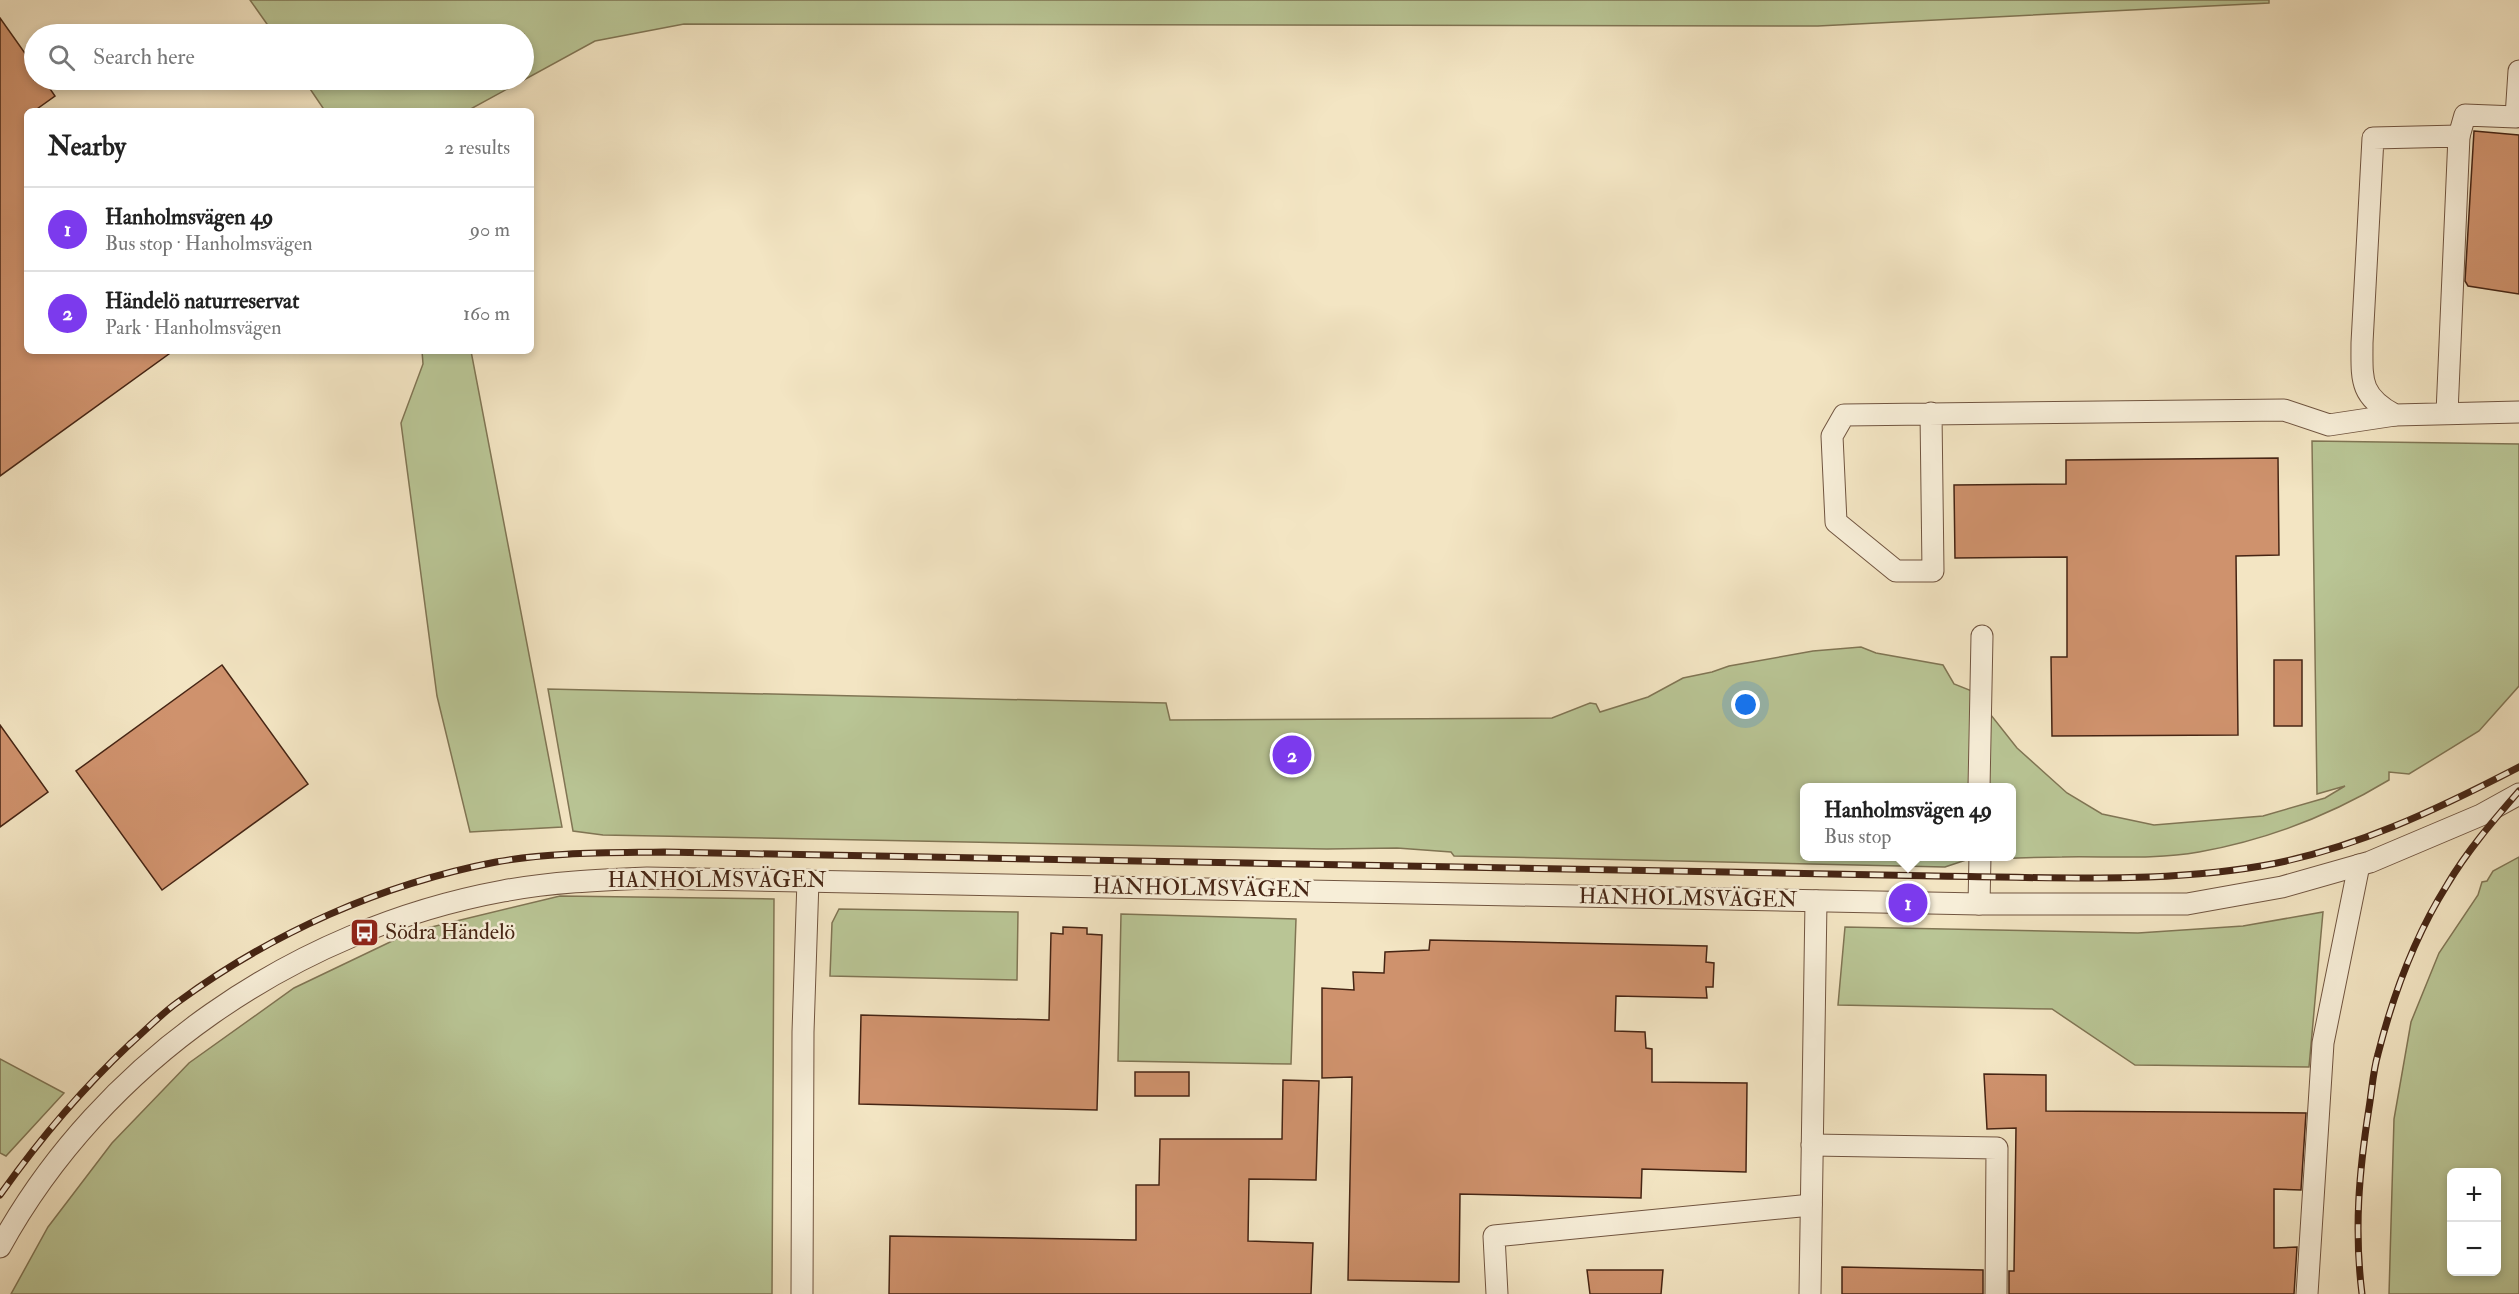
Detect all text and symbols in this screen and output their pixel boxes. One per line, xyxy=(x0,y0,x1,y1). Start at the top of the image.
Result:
search box xyxy=(24,24,534,90)
icon: search xyxy=(45,41,78,74)
text: Search here xyxy=(93,43,195,71)
text: Nearby xyxy=(48,131,126,163)
text: 2 results xyxy=(444,135,510,160)
text: Hanholmsvägen 49 xyxy=(105,203,273,231)
text: 1 xyxy=(64,217,71,242)
text: 90 m xyxy=(470,217,510,242)
text: Bus stop · Hanholmsvägen xyxy=(105,231,313,256)
text: Händelö naturreservat xyxy=(105,287,299,315)
text: 2 xyxy=(62,301,73,326)
text: 160 m xyxy=(463,301,510,326)
text: Park · Hanholmsvägen xyxy=(105,315,281,340)
your location xyxy=(1731,690,1760,719)
pin: 2 xyxy=(1272,732,1312,777)
popup xyxy=(1800,783,2016,861)
text: Hanholmsvägen 49 xyxy=(1824,796,1992,824)
text: Bus stop xyxy=(1824,824,1891,849)
street label: HANHOLMSVÄGEN xyxy=(608,866,827,894)
street label: HANHOLMSVÄGEN xyxy=(1092,872,1312,904)
pin: 1 xyxy=(1888,880,1928,926)
street label: HANHOLMSVÄGEN xyxy=(1578,882,1798,914)
bus stop icon: Södra Händelö xyxy=(348,916,380,948)
place label: Södra Händelö xyxy=(385,918,515,946)
map controls xyxy=(2447,1168,2501,1276)
button: + xyxy=(2447,1168,2501,1222)
button: − xyxy=(2447,1222,2501,1276)

